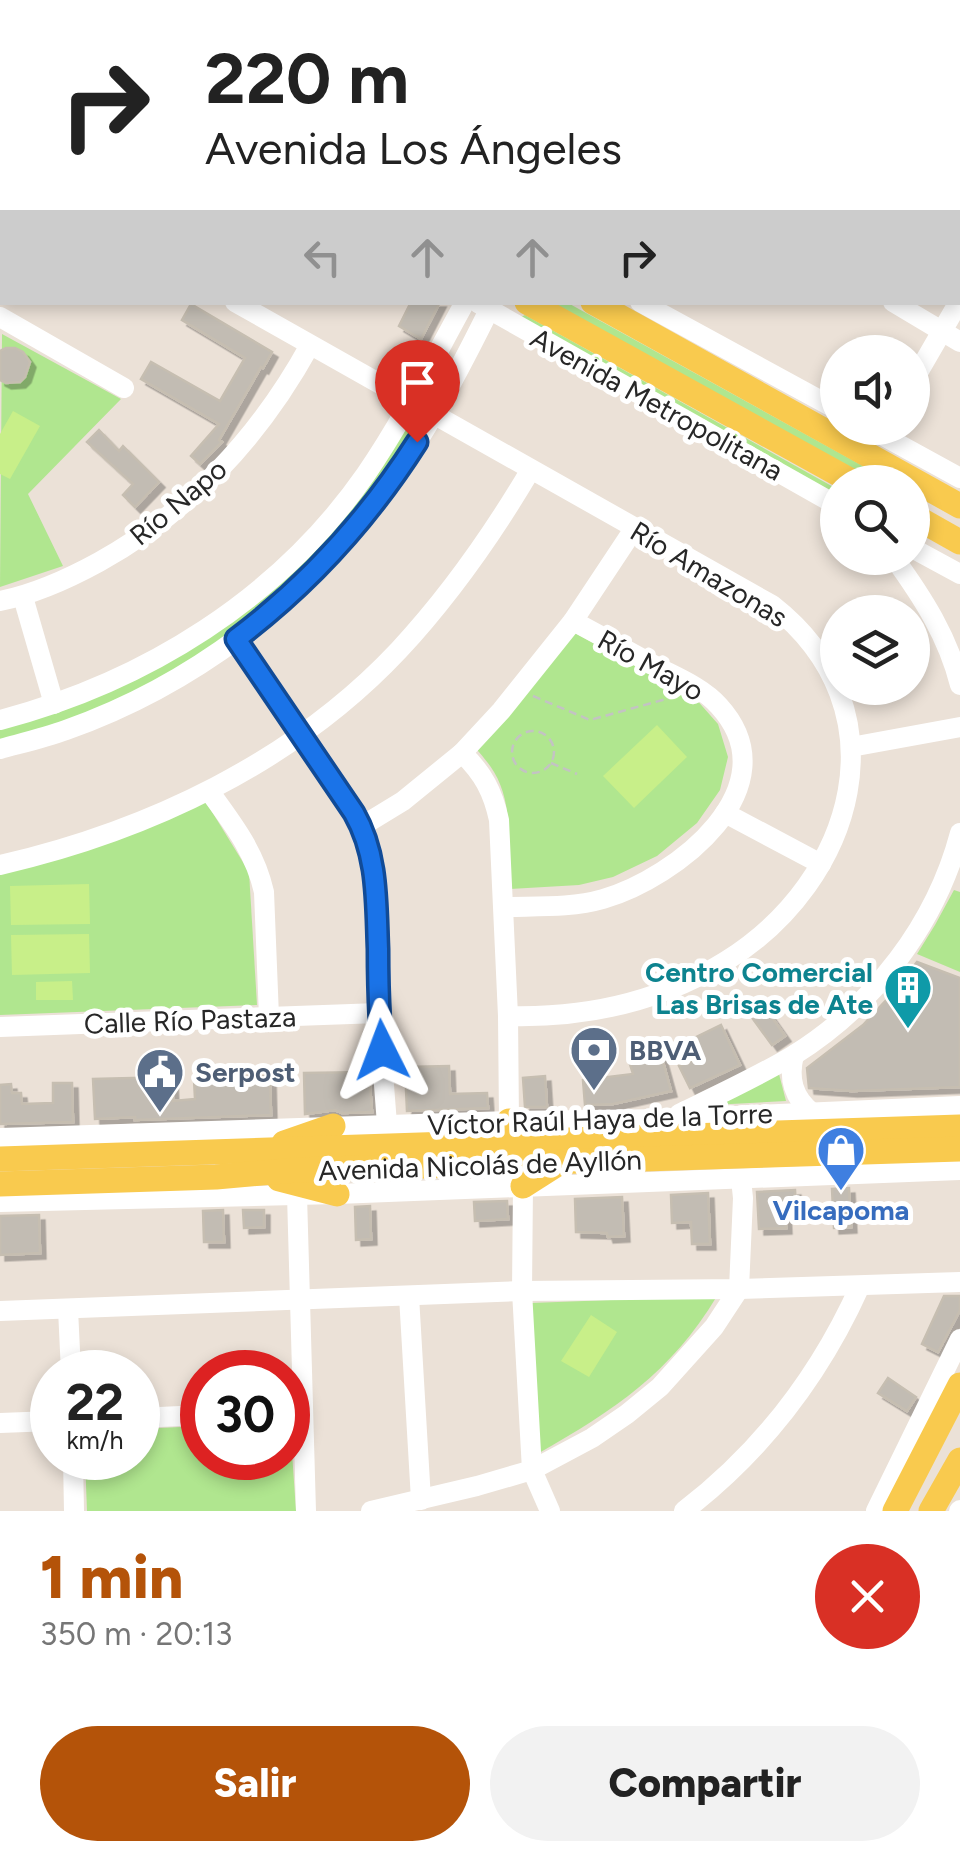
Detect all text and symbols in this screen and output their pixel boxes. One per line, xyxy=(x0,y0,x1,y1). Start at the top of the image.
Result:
text: 220 m xyxy=(205,36,409,121)
icon: right xyxy=(40,40,170,170)
text: Avenida Los Ángeles xyxy=(205,121,622,175)
icon: left xyxy=(295,230,350,285)
icon: ahead xyxy=(400,230,455,285)
icon: ahead xyxy=(505,230,560,285)
icon: right xyxy=(610,230,665,285)
street label: Avenida Metropolitana xyxy=(525,320,789,488)
map controls xyxy=(820,335,930,705)
button: sound xyxy=(820,335,930,445)
pin xyxy=(375,340,460,443)
icon: arrive xyxy=(390,355,445,410)
street label: Río Napo xyxy=(123,452,233,552)
button: search xyxy=(820,465,930,575)
street label: Río Amazonas xyxy=(624,514,794,634)
button: layers xyxy=(820,595,930,705)
street label: Río Mayo xyxy=(592,622,710,708)
place label: Centro Comercial Las Brisas de Ate xyxy=(645,955,873,1021)
building icon: Centro Comercial Las Brisas de Ate xyxy=(882,962,934,1030)
position arrow xyxy=(330,998,434,1102)
street label: Calle Río Pastaza xyxy=(83,999,297,1041)
bank icon: BBVA xyxy=(568,1024,620,1092)
place label: BBVA xyxy=(629,1033,701,1067)
public building icon: Serpost xyxy=(134,1046,186,1114)
place label: Serpost xyxy=(195,1055,296,1089)
street label: Víctor Raúl Haya de la Torre xyxy=(427,1096,773,1142)
shop icon: Vilcapoma xyxy=(815,1124,867,1192)
street label: Avenida Nicolás de Ayllón xyxy=(318,1142,642,1188)
place label: Vilcapoma xyxy=(772,1193,910,1227)
speed limit sign: 30 xyxy=(180,1350,310,1480)
text: 22 xyxy=(66,1372,124,1433)
text: km/h xyxy=(66,1425,124,1455)
text: 1 min xyxy=(40,1541,183,1613)
button: close xyxy=(815,1544,920,1649)
text: 350 m · 20:13 xyxy=(40,1615,233,1653)
button: Salir xyxy=(40,1726,470,1841)
button: Compartir xyxy=(490,1726,920,1841)

